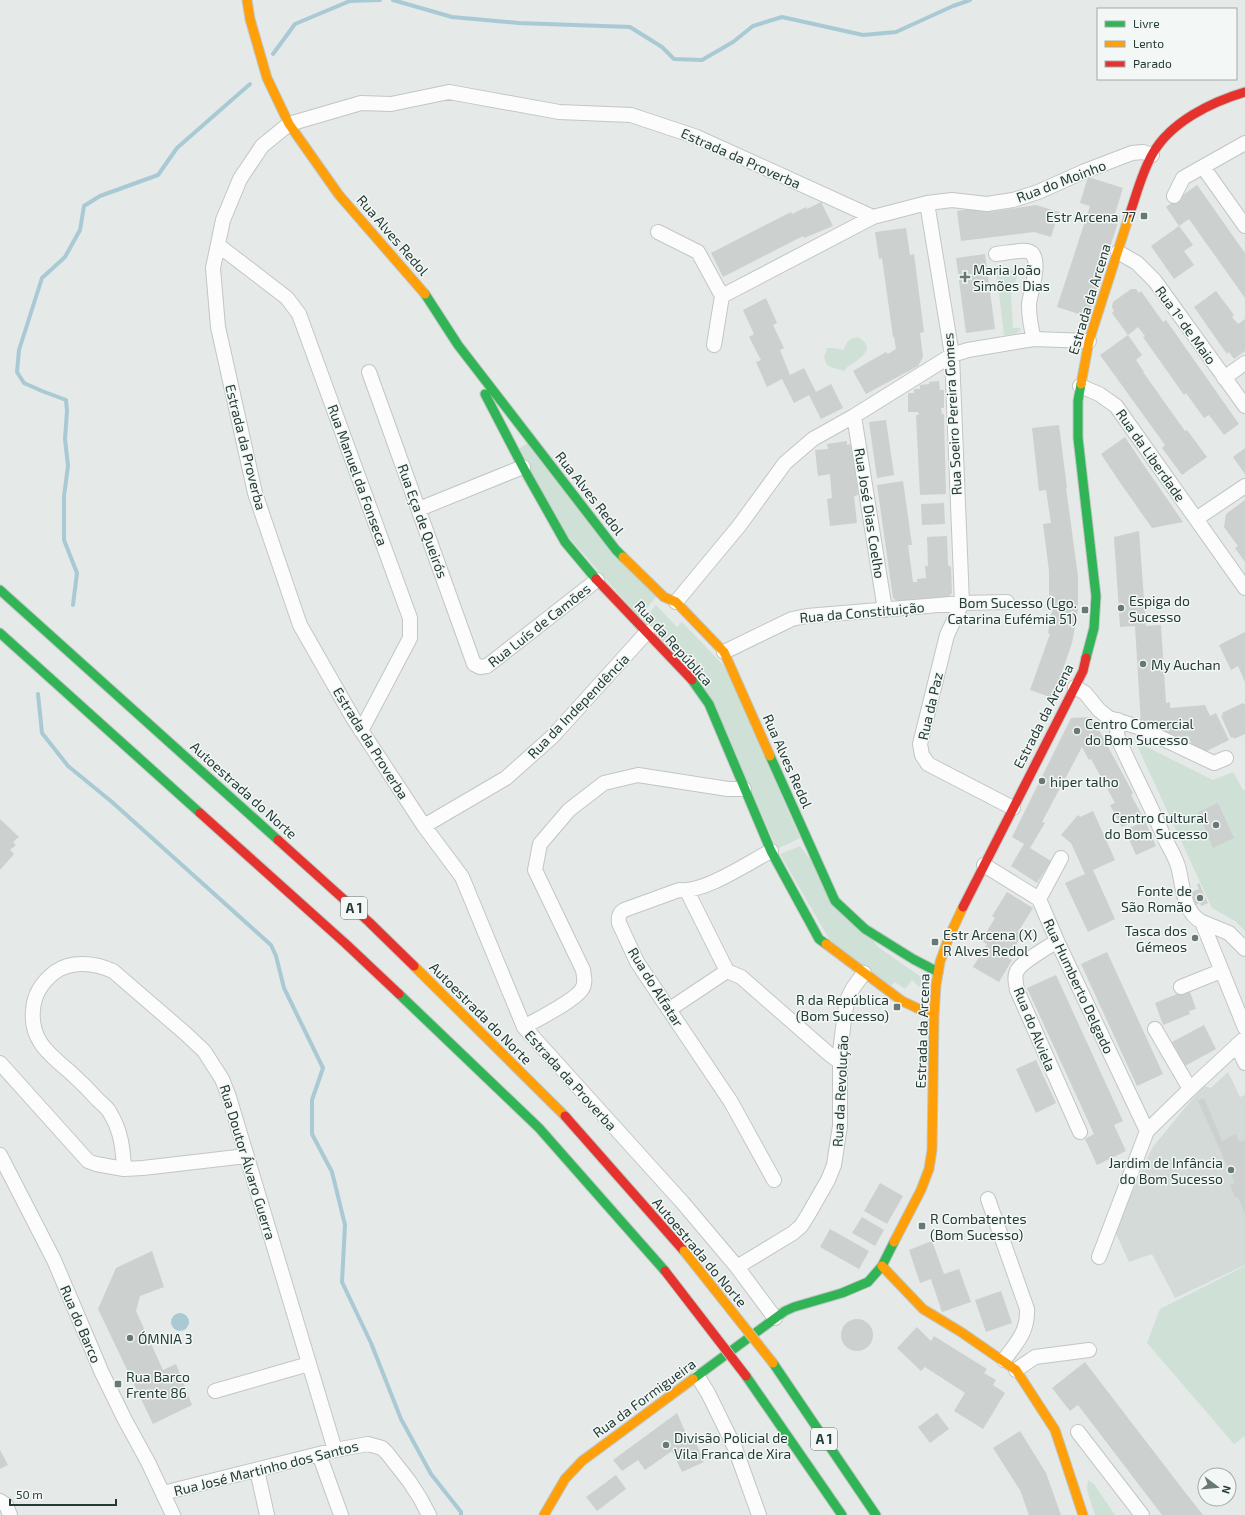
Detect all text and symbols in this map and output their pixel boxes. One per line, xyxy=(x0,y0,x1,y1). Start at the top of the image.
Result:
legend xyxy=(1097,8,1237,80)
text: Livre xyxy=(1133,16,1160,30)
text: Lento xyxy=(1133,36,1164,50)
text: Parado xyxy=(1133,56,1172,70)
street label: Estrada da Proverba xyxy=(679,124,803,192)
street label: Rua do Moinho xyxy=(1014,156,1108,206)
street label: Rua Alves Redol xyxy=(353,191,433,279)
place label: Estr Arcena 77 xyxy=(1046,208,1136,225)
marker: Estr Arcena 77 xyxy=(1139,211,1149,221)
street label: Estrada da Arcena xyxy=(1064,241,1114,357)
place label: Maria João Simões Dias xyxy=(973,261,1050,294)
marker: Maria João Simões Dias xyxy=(960,272,970,282)
street label: Rua 1º de Maio xyxy=(1152,283,1220,367)
street label: Rua Soeiro Pereira Gomes xyxy=(939,332,965,496)
street label: Estrada da Proverba xyxy=(222,382,270,512)
street label: Rua Manuel da Fonseca xyxy=(324,402,392,548)
street label: Rua da Liberdade xyxy=(1113,405,1189,505)
street label: Rua José Dias Coelho xyxy=(851,446,889,580)
street label: Rua Alves Redol xyxy=(552,448,628,539)
street label: Rua Eça de Queirós xyxy=(393,462,452,581)
street label: Rua Luís de Camões xyxy=(484,580,594,670)
place label: Espiga do Sucesso xyxy=(1129,592,1190,625)
place label: Bom Sucesso (Lgo. Catarina Eufémia 51) xyxy=(947,594,1077,627)
street label: Rua da República xyxy=(631,597,717,689)
street label: Rua da Constituição xyxy=(799,598,925,627)
marker: Espiga do Sucesso xyxy=(1116,603,1126,613)
marker: Bom Sucesso (Lgo. Catarina Eufémia 51) xyxy=(1080,605,1090,615)
street label: Rua da Independência xyxy=(524,650,632,762)
place label: My Auchan xyxy=(1151,656,1221,673)
marker: My Auchan xyxy=(1138,659,1148,669)
street label: Estrada da Arcena xyxy=(1009,661,1077,771)
street label: Rua da Paz xyxy=(914,670,946,742)
street label: Estrada da Proverba xyxy=(330,684,412,802)
street label: Rua Alves Redol xyxy=(760,711,817,811)
place label: Centro Comercial do Bom Sucesso xyxy=(1085,715,1195,748)
marker: Centro Comercial do Bom Sucesso xyxy=(1072,726,1082,736)
street label: Autoestrada do Norte xyxy=(187,738,301,842)
place label: hiper talho xyxy=(1050,773,1119,790)
marker: hiper talho xyxy=(1037,776,1047,786)
place label: Centro Cultural do Bom Sucesso xyxy=(1105,809,1209,842)
marker: Centro Cultural do Bom Sucesso xyxy=(1211,820,1221,830)
place label: Fonte de São Romão xyxy=(1121,882,1192,915)
marker: Fonte de São Romão xyxy=(1195,893,1205,903)
road number: A 1 xyxy=(341,897,367,919)
street label: Rua Humberto Delgado xyxy=(1040,916,1118,1056)
place label: Tasca dos Gémeos xyxy=(1125,922,1187,955)
place label: Estr Arcena (X) R Alves Redol xyxy=(943,926,1037,959)
marker: Tasca dos Gémeos xyxy=(1190,933,1200,943)
marker: Estr Arcena (X) R Alves Redol xyxy=(930,937,940,947)
street label: Rua do Alfatar xyxy=(625,944,687,1030)
street label: Autoestrada do Norte xyxy=(426,958,536,1068)
street label: Estrada da Arcena xyxy=(911,973,933,1089)
street label: Rua do Alviela xyxy=(1010,985,1060,1073)
place label: R da República (Bom Sucesso) xyxy=(796,991,889,1024)
marker: R da República (Bom Sucesso) xyxy=(892,1002,902,1012)
street label: Estrada da Proverba xyxy=(522,1026,620,1134)
street label: Rua da Revolução xyxy=(829,1034,852,1148)
street label: Rua Doutor Álvaro Guerra xyxy=(216,1082,280,1242)
place label: Jardim de Infância do Bom Sucesso xyxy=(1109,1154,1223,1187)
marker: Jardim de Infância do Bom Sucesso xyxy=(1226,1165,1236,1175)
street label: Autoestrada do Norte xyxy=(649,1194,751,1310)
place label: R Combatentes (Bom Sucesso) xyxy=(930,1210,1027,1243)
marker: R Combatentes (Bom Sucesso) xyxy=(917,1221,927,1231)
street label: Rua do Barco xyxy=(57,1282,105,1366)
place label: ÓMNIA 3 xyxy=(138,1330,192,1347)
marker: ÓMNIA 3 xyxy=(125,1333,135,1343)
street label: Rua da Formigueira xyxy=(589,1355,699,1441)
place label: Rua Barco Frente 86 xyxy=(126,1368,190,1401)
marker: Rua Barco Frente 86 xyxy=(113,1379,123,1389)
road number: A 1 xyxy=(811,1428,837,1450)
place label: Divisão Policial de Vila Franca de Xira xyxy=(674,1429,791,1462)
street label: Rua José Martinho dos Santos xyxy=(172,1437,360,1499)
marker: Divisão Policial de Vila Franca de Xira xyxy=(661,1440,671,1450)
north arrow xyxy=(1197,1467,1237,1507)
scale bar xyxy=(10,1481,116,1507)
text: N xyxy=(1220,1484,1234,1496)
text: 50 m xyxy=(16,1487,43,1501)

